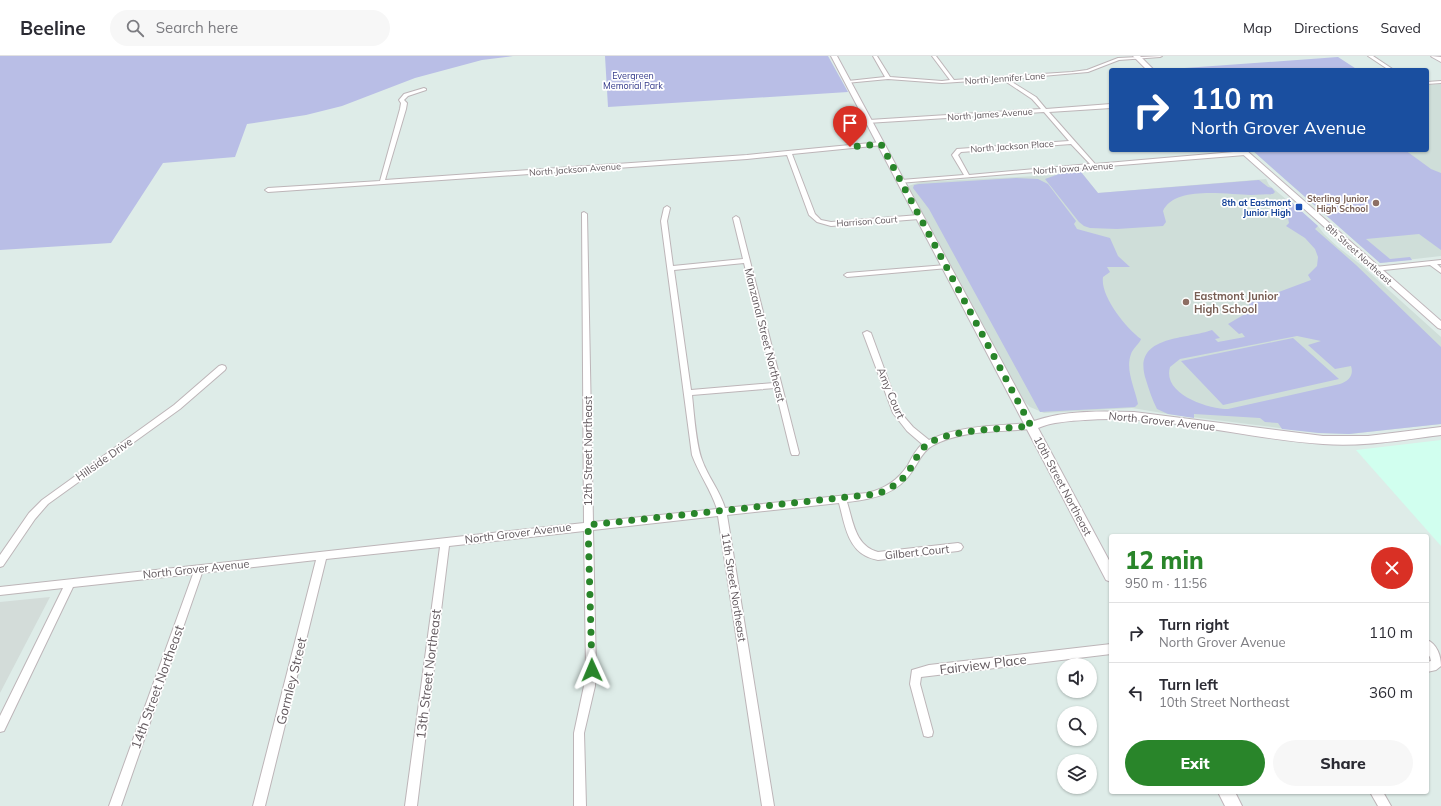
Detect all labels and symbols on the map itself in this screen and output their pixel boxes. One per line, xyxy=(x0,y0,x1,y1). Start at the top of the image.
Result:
park label: Evergreen Memorial Park xyxy=(603,70,663,91)
street label: North Jennifer Lane xyxy=(964,70,1046,86)
pin xyxy=(833,106,867,147)
street label: North James Avenue xyxy=(947,106,1033,122)
street label: North Jackson Place xyxy=(970,138,1054,154)
street label: North Jackson Avenue xyxy=(529,160,621,178)
street label: North Iowa Avenue xyxy=(1033,160,1114,176)
place label: Sterling Junior High School xyxy=(1307,193,1368,214)
place label: 8th at Eastmont Junior High xyxy=(1222,197,1292,218)
marker: Sterling Junior High School xyxy=(1371,198,1381,208)
marker: 8th at Eastmont Junior High xyxy=(1294,202,1304,212)
street label: Harrison Court xyxy=(836,213,898,229)
street label: 8th Street Northeast xyxy=(1324,221,1394,287)
street label: Manzanal Street Northeast xyxy=(742,267,788,404)
place label: Eastmont Junior High School xyxy=(1194,289,1279,316)
marker: Eastmont Junior High School xyxy=(1181,297,1191,307)
street label: Amy Court xyxy=(874,365,908,421)
street label: 12th Street Northeast xyxy=(581,396,595,506)
street label: North Grover Avenue xyxy=(1108,408,1216,434)
street label: Hillside Drive xyxy=(73,434,135,484)
street label: 10th Street Northeast xyxy=(1031,434,1095,538)
street label: North Grover Avenue xyxy=(464,520,572,546)
street label: 11th Street Northeast xyxy=(718,531,750,643)
street label: Gilbert Court xyxy=(884,542,950,562)
street label: North Grover Avenue xyxy=(142,556,250,582)
street label: 13th Street Northeast xyxy=(412,608,444,740)
street label: 14th Street Northeast xyxy=(127,622,187,751)
street label: Gormley Street xyxy=(272,635,310,726)
position arrow xyxy=(571,649,613,691)
street label: Fairview Place xyxy=(939,651,1027,677)

